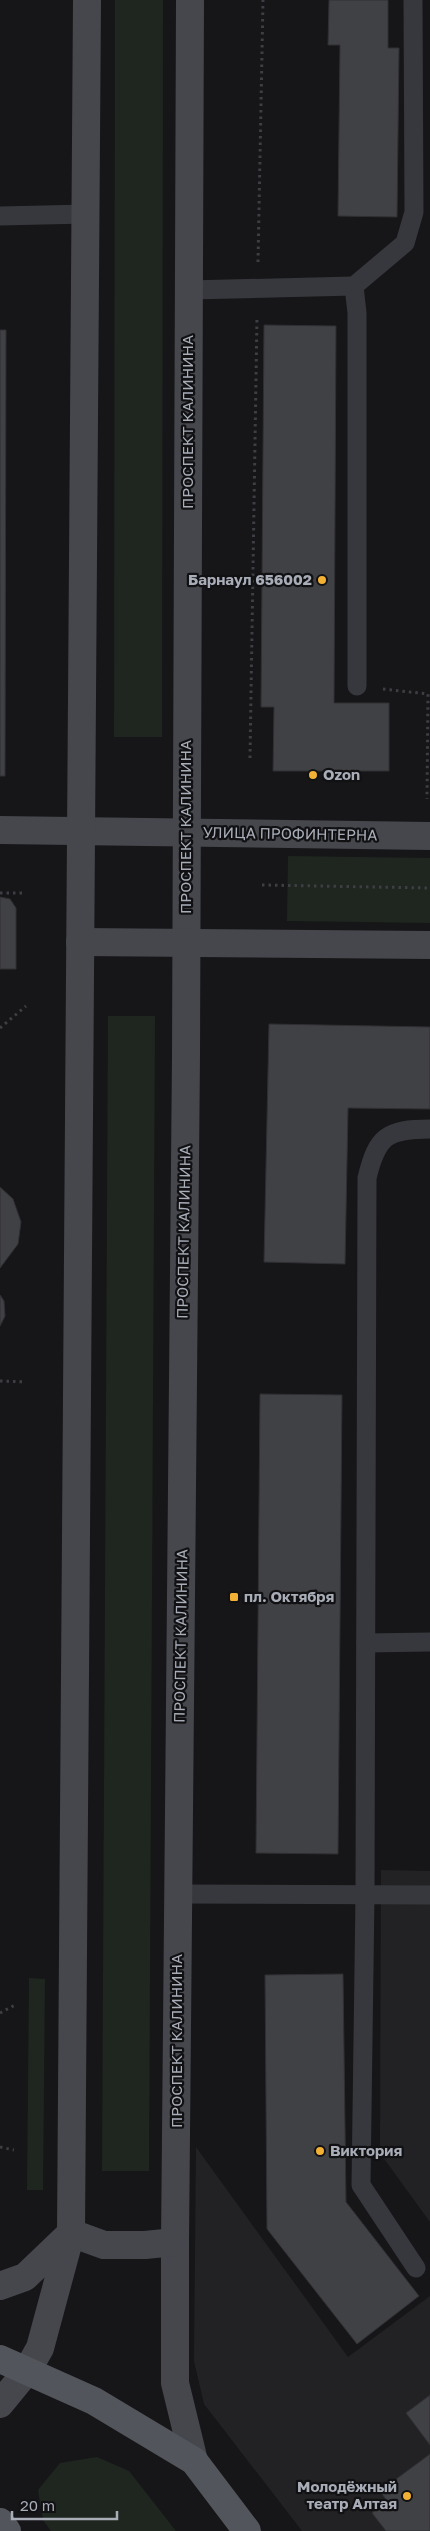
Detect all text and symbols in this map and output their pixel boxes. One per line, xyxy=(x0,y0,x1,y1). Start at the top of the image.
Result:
street label: ПРОСПЕКТ КАЛИНИНА xyxy=(178,335,196,509)
place label: Барнаул 656002 xyxy=(188,570,312,588)
marker: Барнаул 656002 xyxy=(316,574,328,586)
street label: ПРОСПЕКТ КАЛИНИНА xyxy=(176,740,194,914)
place label: Ozon xyxy=(323,765,360,783)
marker: Ozon xyxy=(307,769,319,781)
street label: УЛИЦА ПРОФИНТЕРНА xyxy=(203,822,377,844)
street label: ПРОСПЕКТ КАЛИНИНА xyxy=(172,1145,194,1319)
street label: ПРОСПЕКТ КАЛИНИНА xyxy=(169,1549,191,1723)
place label: пл. Октября xyxy=(244,1587,334,1605)
marker: пл. Октября xyxy=(228,1591,240,1603)
street label: ПРОСПЕКТ КАЛИНИНА xyxy=(167,1954,185,2128)
place label: Виктория xyxy=(330,2141,402,2159)
marker: Виктория xyxy=(314,2145,326,2157)
place label: Молодёжный театр Алтая xyxy=(297,2477,397,2512)
scale bar xyxy=(12,2488,118,2520)
marker: Молодёжный театр Алтая xyxy=(401,2490,413,2502)
text: 20 m xyxy=(20,2496,55,2514)

